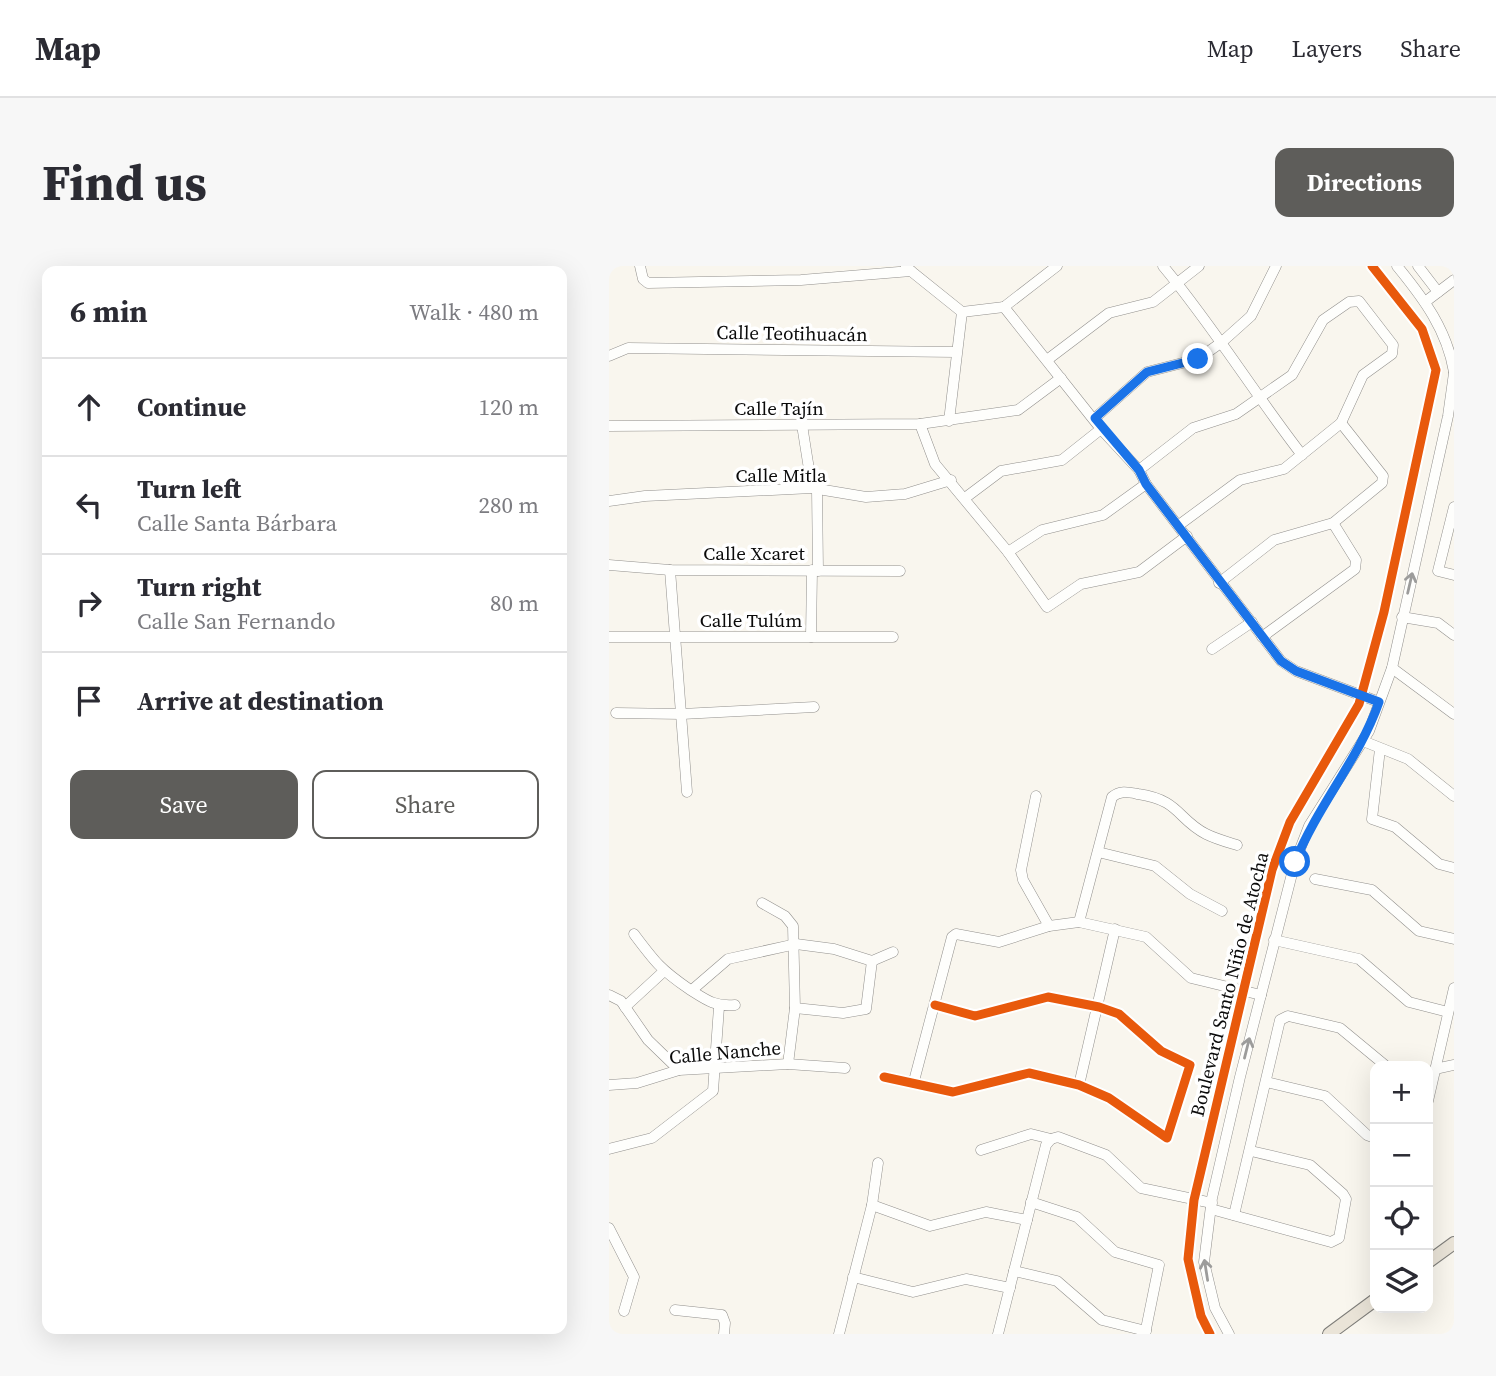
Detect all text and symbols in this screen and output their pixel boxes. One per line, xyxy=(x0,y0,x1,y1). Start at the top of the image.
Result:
text: Map xyxy=(35,26,101,71)
text: Map xyxy=(1207,32,1254,65)
text: Layers xyxy=(1292,32,1362,65)
text: Share xyxy=(1400,32,1461,65)
button: Directions xyxy=(1275,148,1454,217)
text: Find us xyxy=(42,149,207,216)
text: 6 min xyxy=(70,291,148,332)
text: Walk · 480 m xyxy=(409,296,539,328)
street label: Calle Teotihuacán xyxy=(716,319,868,347)
route end xyxy=(1182,343,1213,374)
icon: ahead xyxy=(70,388,108,426)
text: Continue xyxy=(137,389,246,425)
text: 120 m xyxy=(478,391,539,423)
street label: Calle Tajín xyxy=(734,395,824,421)
street label: Calle Mitla xyxy=(735,462,827,488)
text: Turn left xyxy=(137,471,241,507)
icon: left xyxy=(70,486,108,524)
text: 280 m xyxy=(478,489,539,521)
text: Calle Santa Bárbara xyxy=(137,507,337,539)
street label: Calle Xcaret xyxy=(703,540,806,566)
text: Turn right xyxy=(137,569,261,605)
one-way arrow xyxy=(1404,572,1417,595)
icon: right xyxy=(70,584,108,622)
text: 80 m xyxy=(490,587,539,619)
text: Calle San Fernando xyxy=(137,605,336,637)
street label: Calle Tulúm xyxy=(700,607,802,633)
icon: arrive xyxy=(70,682,108,720)
text: Arrive at destination xyxy=(137,683,384,719)
button: Save xyxy=(70,770,298,839)
button: Share xyxy=(312,770,539,839)
route start xyxy=(1279,846,1310,877)
street label: Boulevard Santo Niño de Atocha xyxy=(1183,849,1275,1119)
street label: Calle Nanche xyxy=(668,1034,782,1070)
one-way arrow xyxy=(1241,1037,1254,1060)
map controls xyxy=(1370,1061,1433,1313)
button: + xyxy=(1370,1061,1433,1124)
button: − xyxy=(1370,1124,1433,1187)
button: locate xyxy=(1370,1187,1433,1250)
button: layers xyxy=(1370,1250,1433,1313)
one-way arrow xyxy=(1199,1259,1212,1282)

